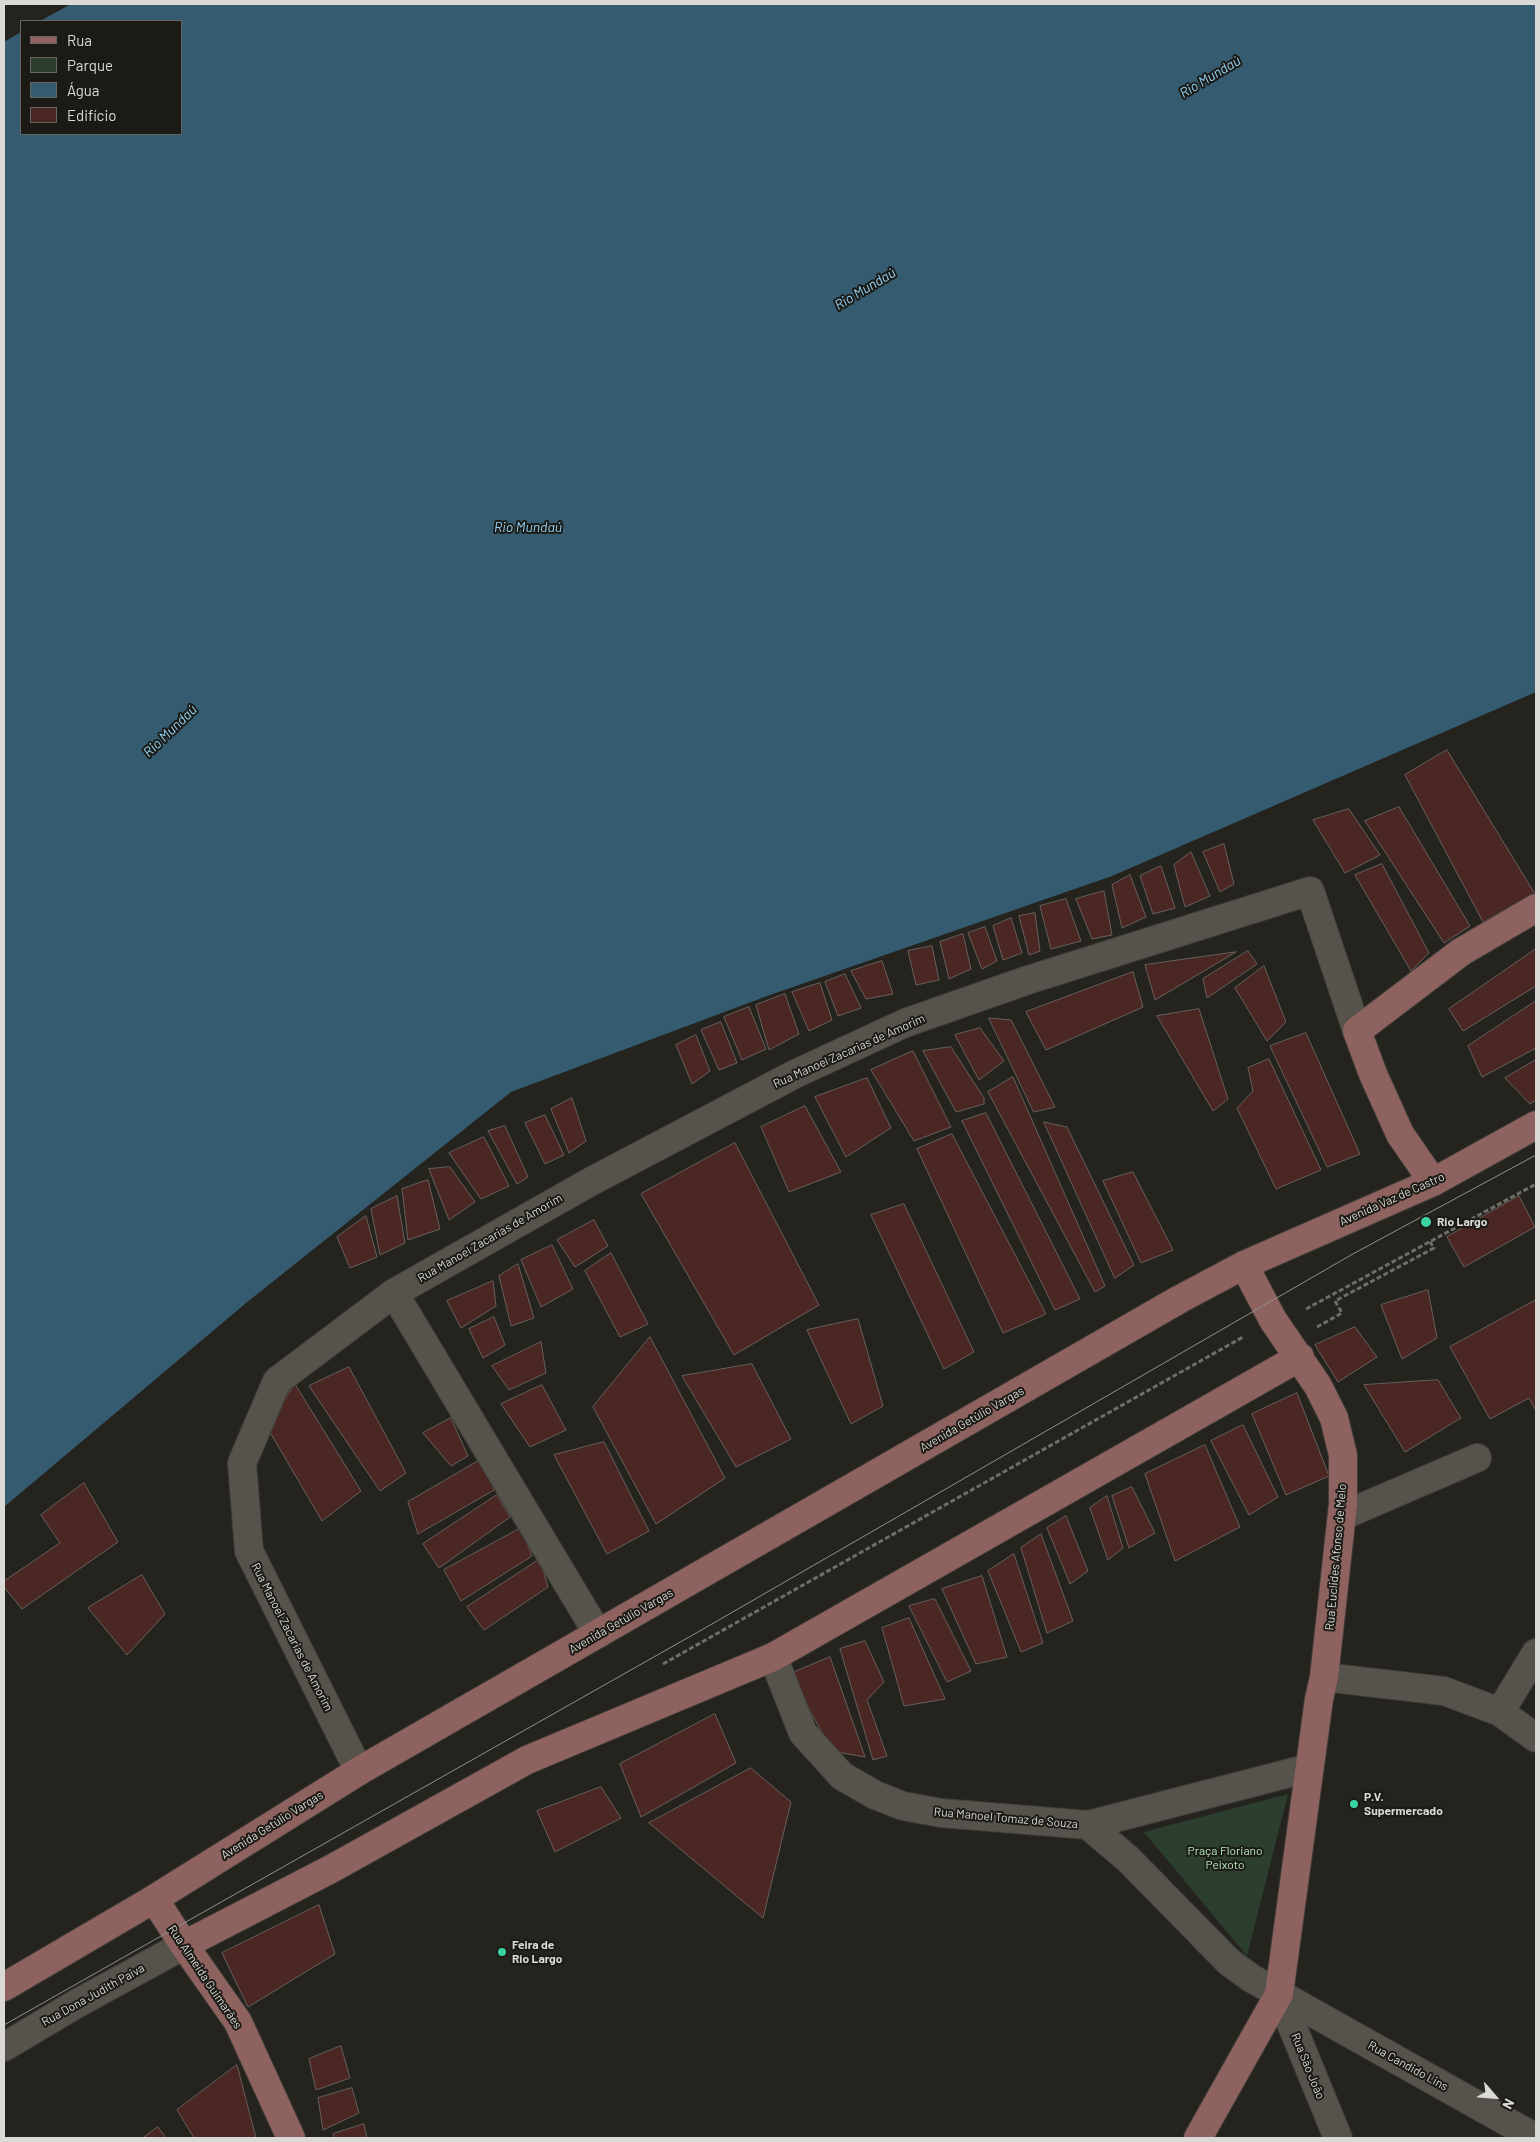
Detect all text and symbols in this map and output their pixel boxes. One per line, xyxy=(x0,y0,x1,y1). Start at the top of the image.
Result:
legend xyxy=(20,20,182,135)
text: Rua xyxy=(67,31,92,49)
water label: Rio Mundaú xyxy=(1176,52,1244,102)
text: Parque xyxy=(67,56,113,74)
text: Água xyxy=(67,81,100,99)
text: Edifício xyxy=(67,106,116,124)
water label: Rio Mundaú xyxy=(831,264,899,314)
water label: Rio Mundaú xyxy=(494,519,562,535)
water label: Rio Mundaú xyxy=(140,701,200,761)
street label: Rua Manoel Zacarias de Amorim xyxy=(771,1011,927,1091)
street label: Avenida Vaz de Castro xyxy=(1337,1169,1447,1229)
street label: Rua Manoel Zacarias de Amorim xyxy=(415,1191,565,1285)
marker: Rio Largo xyxy=(1419,1215,1433,1229)
place label: Rio Largo xyxy=(1437,1215,1487,1229)
street label: Avenida Getúlio Vargas xyxy=(917,1383,1027,1455)
street label: Rua Euclides Afonso de Melo xyxy=(1322,1483,1350,1631)
street label: Rua Manoel Zacarias de Amorim xyxy=(248,1560,336,1714)
street label: Avenida Getúlio Vargas xyxy=(566,1585,676,1657)
street label: Avenida Getúlio Vargas xyxy=(218,1788,326,1862)
place label: P.V. Supermercado xyxy=(1364,1790,1443,1818)
marker: P.V. Supermercado xyxy=(1348,1798,1360,1810)
street label: Rua Manoel Tomaz de Souza xyxy=(933,1805,1079,1831)
park label: Praça Floriano Peixoto xyxy=(1188,1844,1262,1872)
street label: Rua Almeida Guimarães xyxy=(165,1922,245,2032)
place label: Feira de Rio Largo xyxy=(512,1938,562,1966)
marker: Feira de Rio Largo xyxy=(496,1946,508,1958)
street label: Rua Dona Judith Paiva xyxy=(39,1961,147,2029)
street label: Rua São João xyxy=(1288,2031,1328,2101)
street label: Rua Candido Lins xyxy=(1365,2038,1451,2094)
north arrow xyxy=(1470,2072,1520,2122)
text: N xyxy=(1499,2096,1518,2112)

